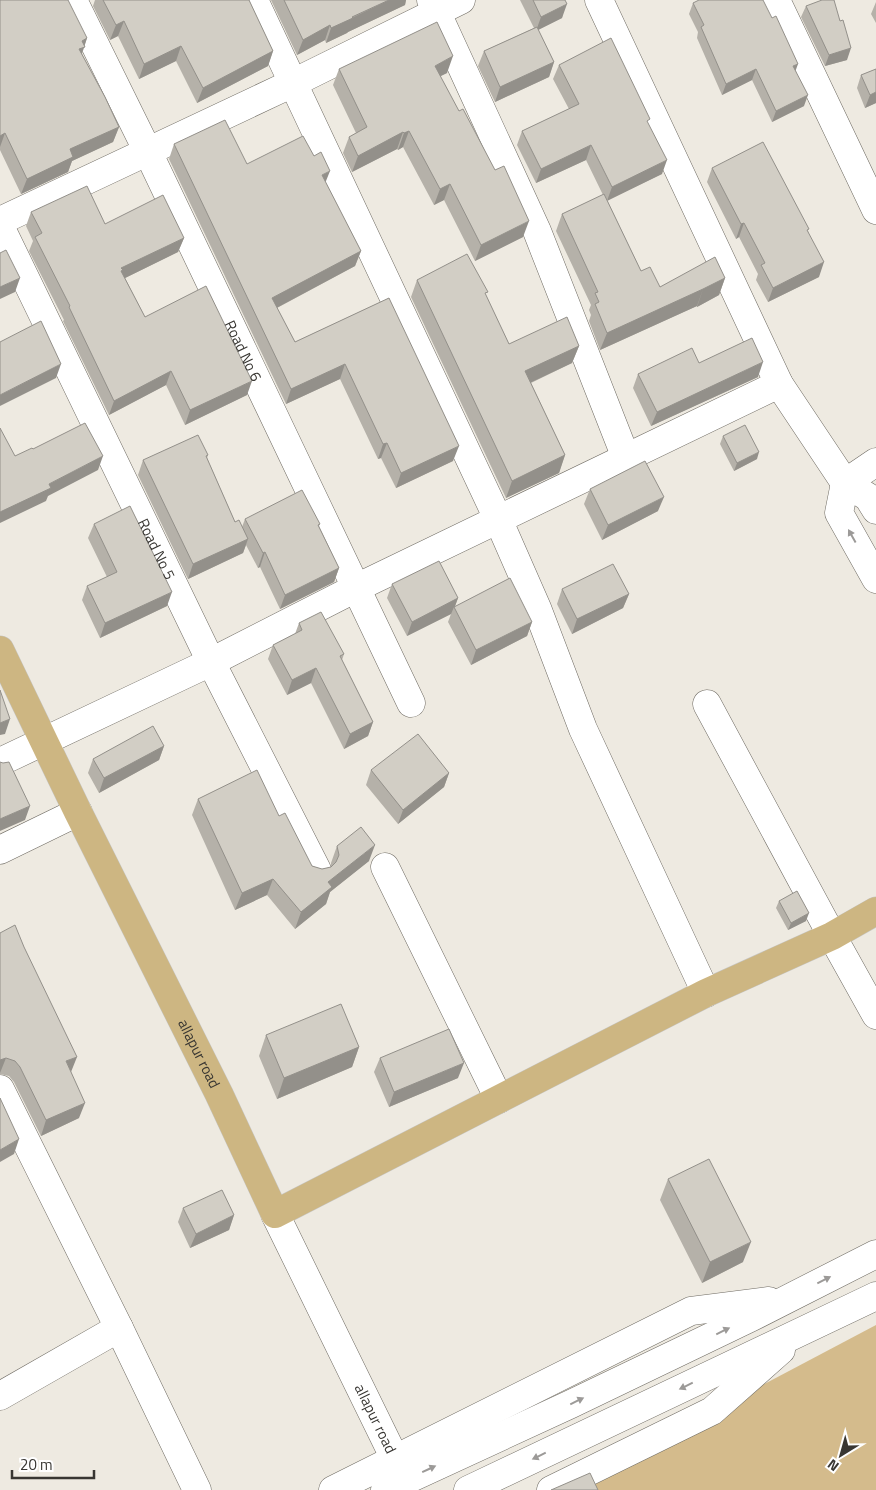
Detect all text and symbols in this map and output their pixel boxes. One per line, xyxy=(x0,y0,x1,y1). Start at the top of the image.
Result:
street label: Road No 6 xyxy=(219,316,268,385)
street label: Road No 5 xyxy=(132,514,181,583)
one-way arrow xyxy=(848,529,856,544)
street label: allapur road xyxy=(172,1015,226,1092)
one-way arrow xyxy=(817,1276,832,1284)
one-way arrow xyxy=(716,1327,730,1335)
street label: allapur road xyxy=(349,1380,403,1457)
one-way arrow xyxy=(679,1382,693,1390)
one-way arrow xyxy=(570,1397,584,1405)
north arrow xyxy=(816,1430,866,1480)
scale bar xyxy=(12,1448,95,1480)
one-way arrow xyxy=(532,1452,546,1460)
text: 20 m xyxy=(20,1453,53,1476)
text: N xyxy=(823,1454,843,1477)
one-way arrow xyxy=(422,1465,436,1473)

